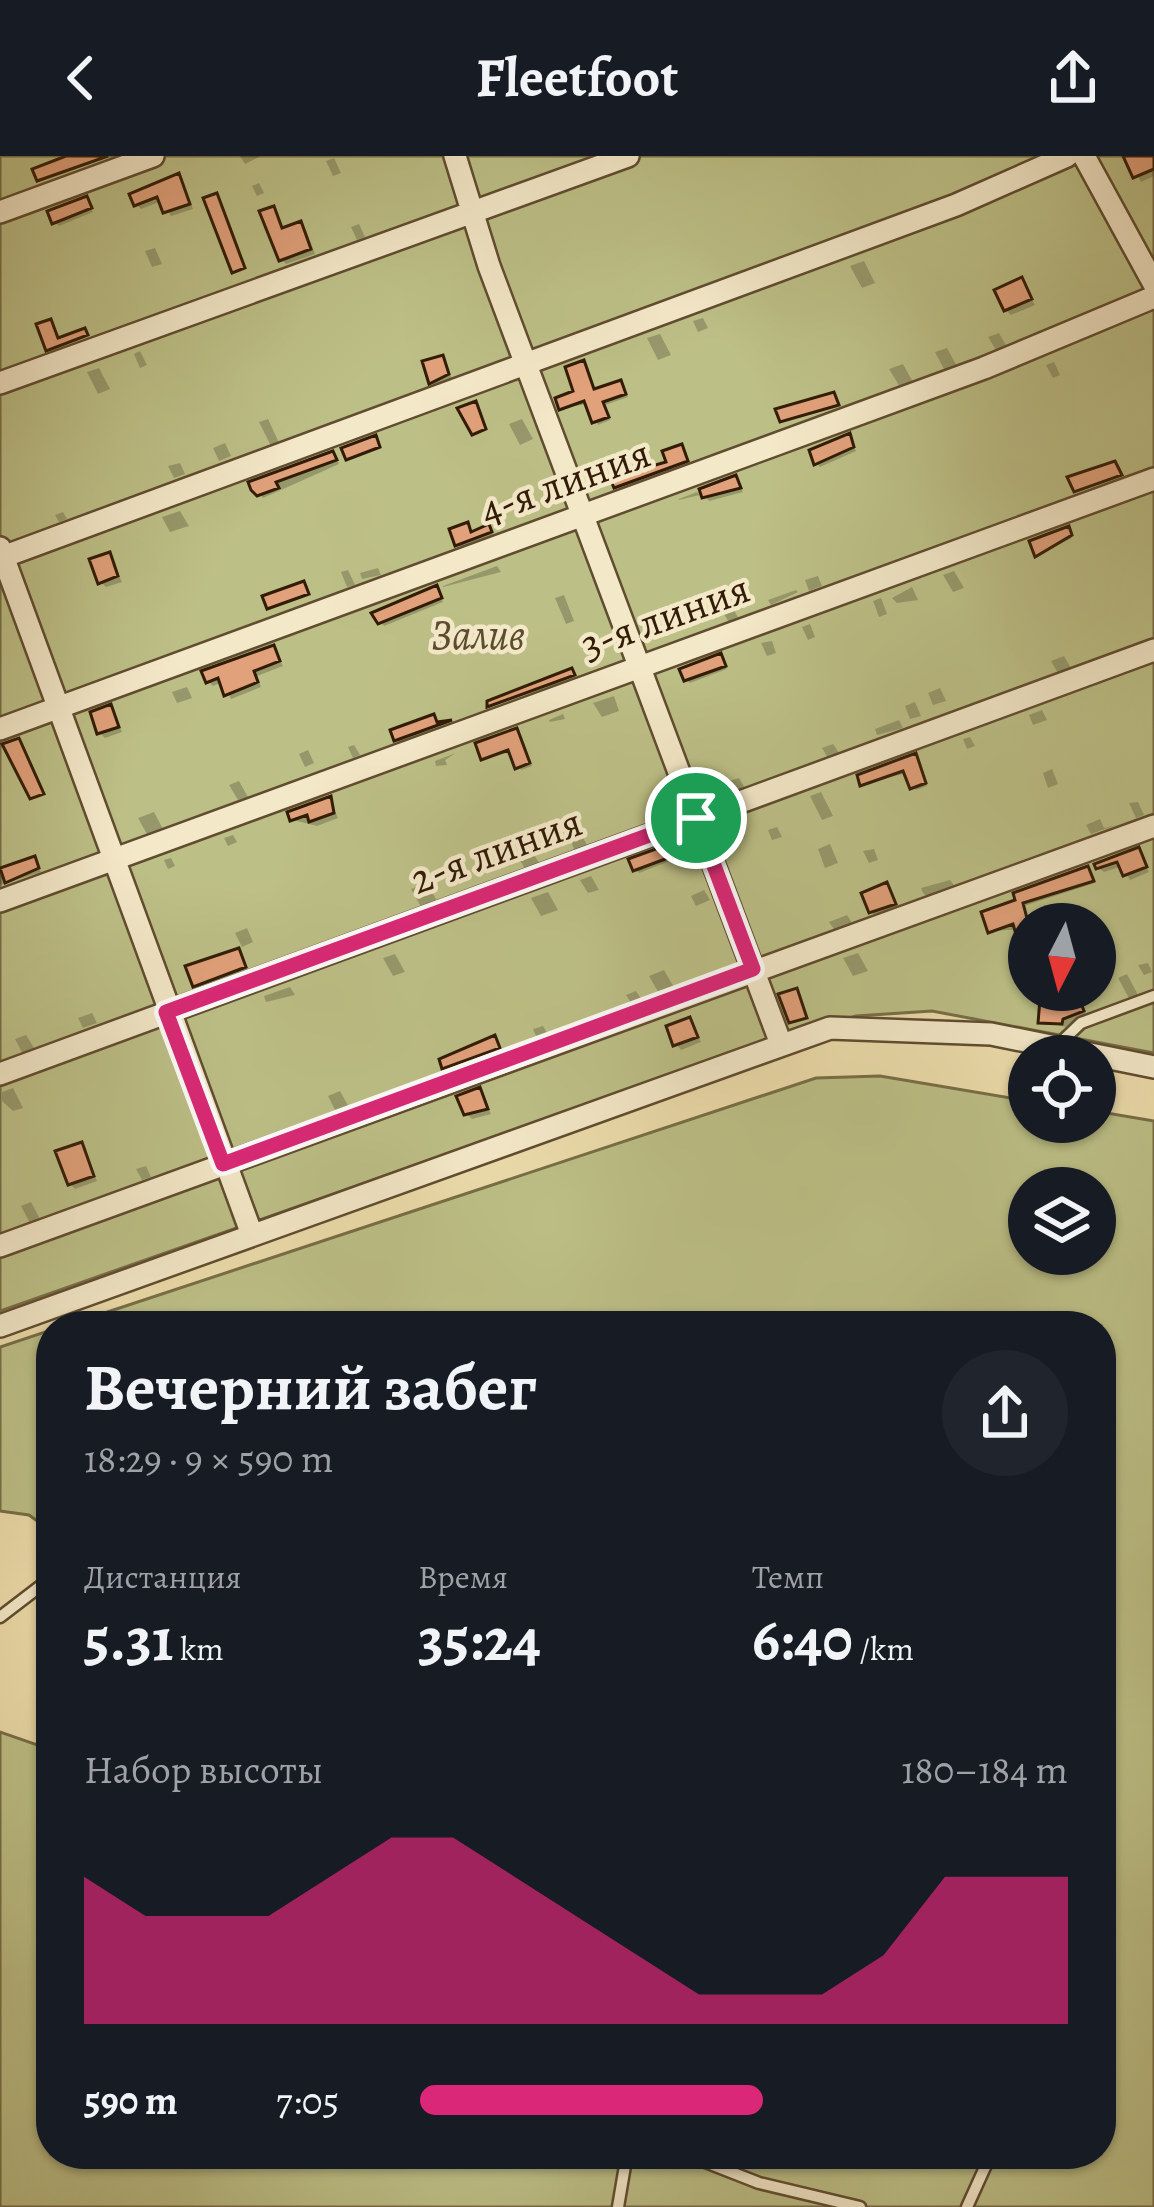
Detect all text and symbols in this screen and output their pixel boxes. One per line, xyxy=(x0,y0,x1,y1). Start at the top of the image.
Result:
text: Fleetfoot xyxy=(476,41,678,115)
icon: back xyxy=(48,45,114,111)
icon: share xyxy=(1040,45,1106,111)
street label: 4-я линия xyxy=(472,424,658,538)
street label: 3-я линия xyxy=(573,559,757,673)
park label: Залив xyxy=(431,606,525,663)
pin xyxy=(645,767,747,869)
icon: arrive xyxy=(663,785,729,851)
street label: 2-я линия xyxy=(402,793,590,907)
north arrow xyxy=(1008,903,1116,1011)
map controls xyxy=(1008,903,1116,1275)
button: locate xyxy=(1008,1035,1116,1143)
button: layers xyxy=(1008,1167,1116,1275)
text: Вечерний забег xyxy=(84,1342,537,1432)
button: share xyxy=(942,1350,1068,1476)
text: 18:29 · 9 × 590 m xyxy=(84,1432,333,1485)
text: Дистанция xyxy=(84,1554,241,1599)
text: Время xyxy=(418,1554,508,1599)
text: Темп xyxy=(752,1554,824,1599)
text: 5.31 xyxy=(84,1599,173,1681)
text: 35:24 xyxy=(418,1599,541,1681)
text: 6:40 xyxy=(752,1599,853,1681)
text: km xyxy=(173,1626,224,1671)
text: /km xyxy=(853,1626,914,1671)
text: Набор высоты xyxy=(84,1743,323,1796)
text: 180–184 m xyxy=(901,1743,1068,1796)
text: 590 m xyxy=(84,2074,178,2127)
text: 7:05 xyxy=(276,2074,339,2127)

